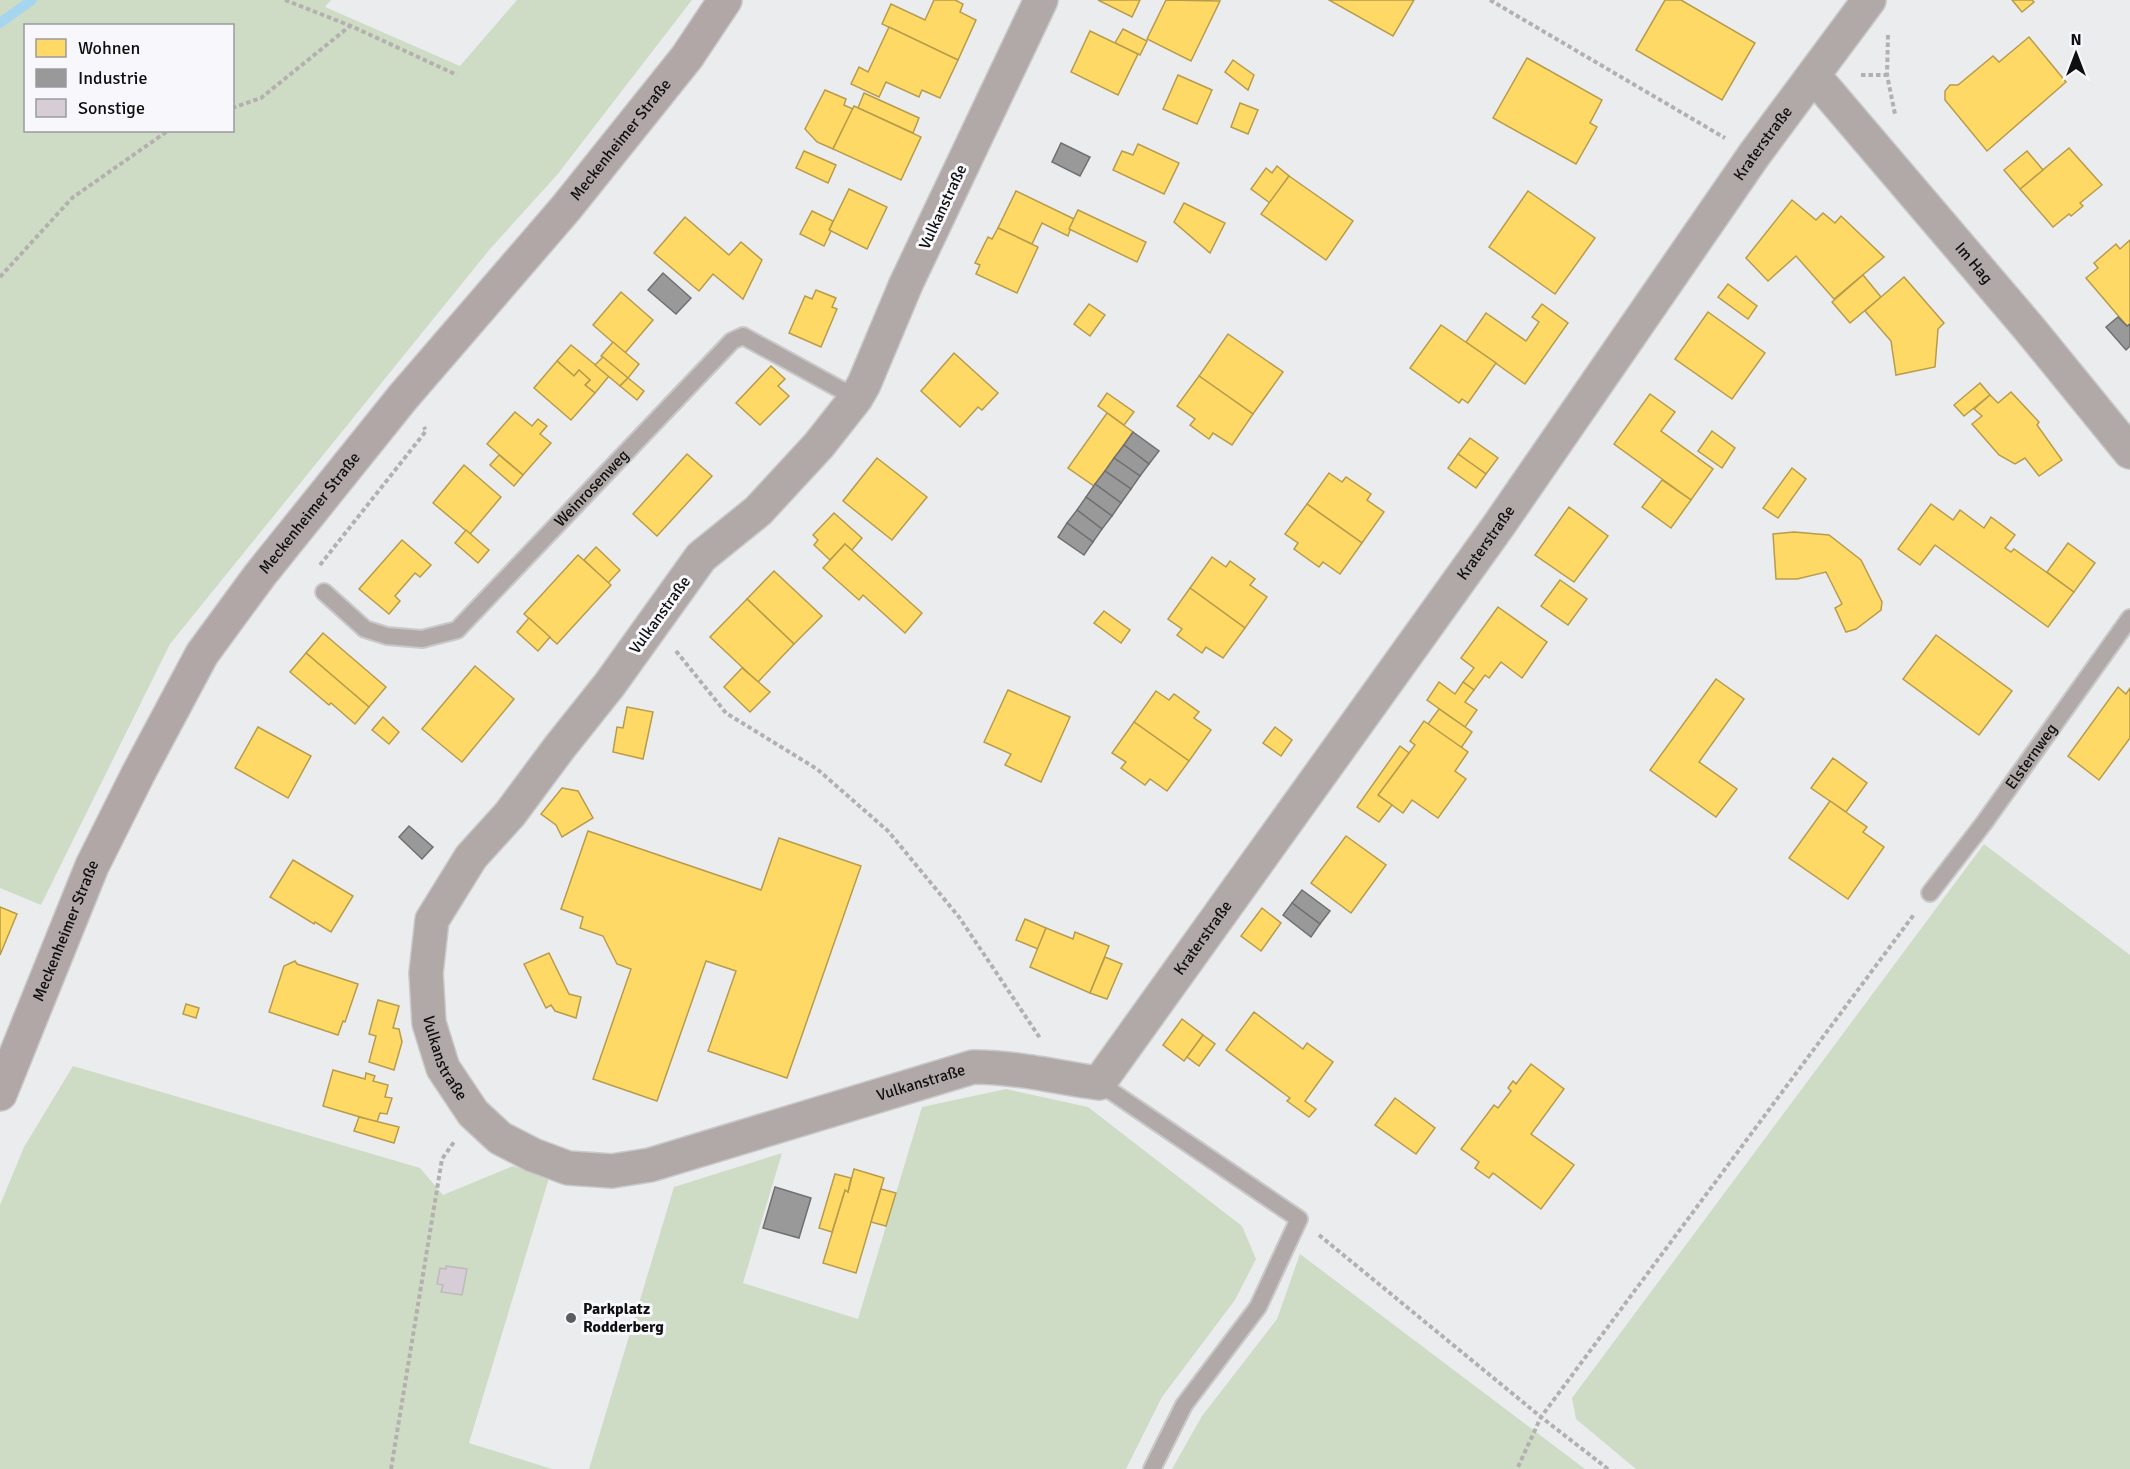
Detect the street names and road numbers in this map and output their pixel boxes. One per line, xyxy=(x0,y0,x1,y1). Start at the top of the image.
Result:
street label: Meckenheimer Straße xyxy=(566,75,676,205)
street label: Kraterstraße xyxy=(1729,102,1797,185)
street label: Vulkanstraße xyxy=(915,161,971,253)
street label: Im Hag xyxy=(1950,238,1997,288)
street label: Weinrosenweg xyxy=(550,446,633,531)
street label: Meckenheimer Straße xyxy=(255,448,365,578)
street label: Kraterstraße xyxy=(1453,502,1519,584)
street label: Vulkanstraße xyxy=(625,572,695,658)
street label: Elsternweg xyxy=(2001,720,2062,793)
street label: Meckenheimer Straße xyxy=(28,857,103,1004)
street label: Kraterstraße xyxy=(1169,897,1237,979)
street label: Vulkanstraße xyxy=(419,1015,472,1104)
street label: Vulkanstraße xyxy=(874,1060,968,1106)

